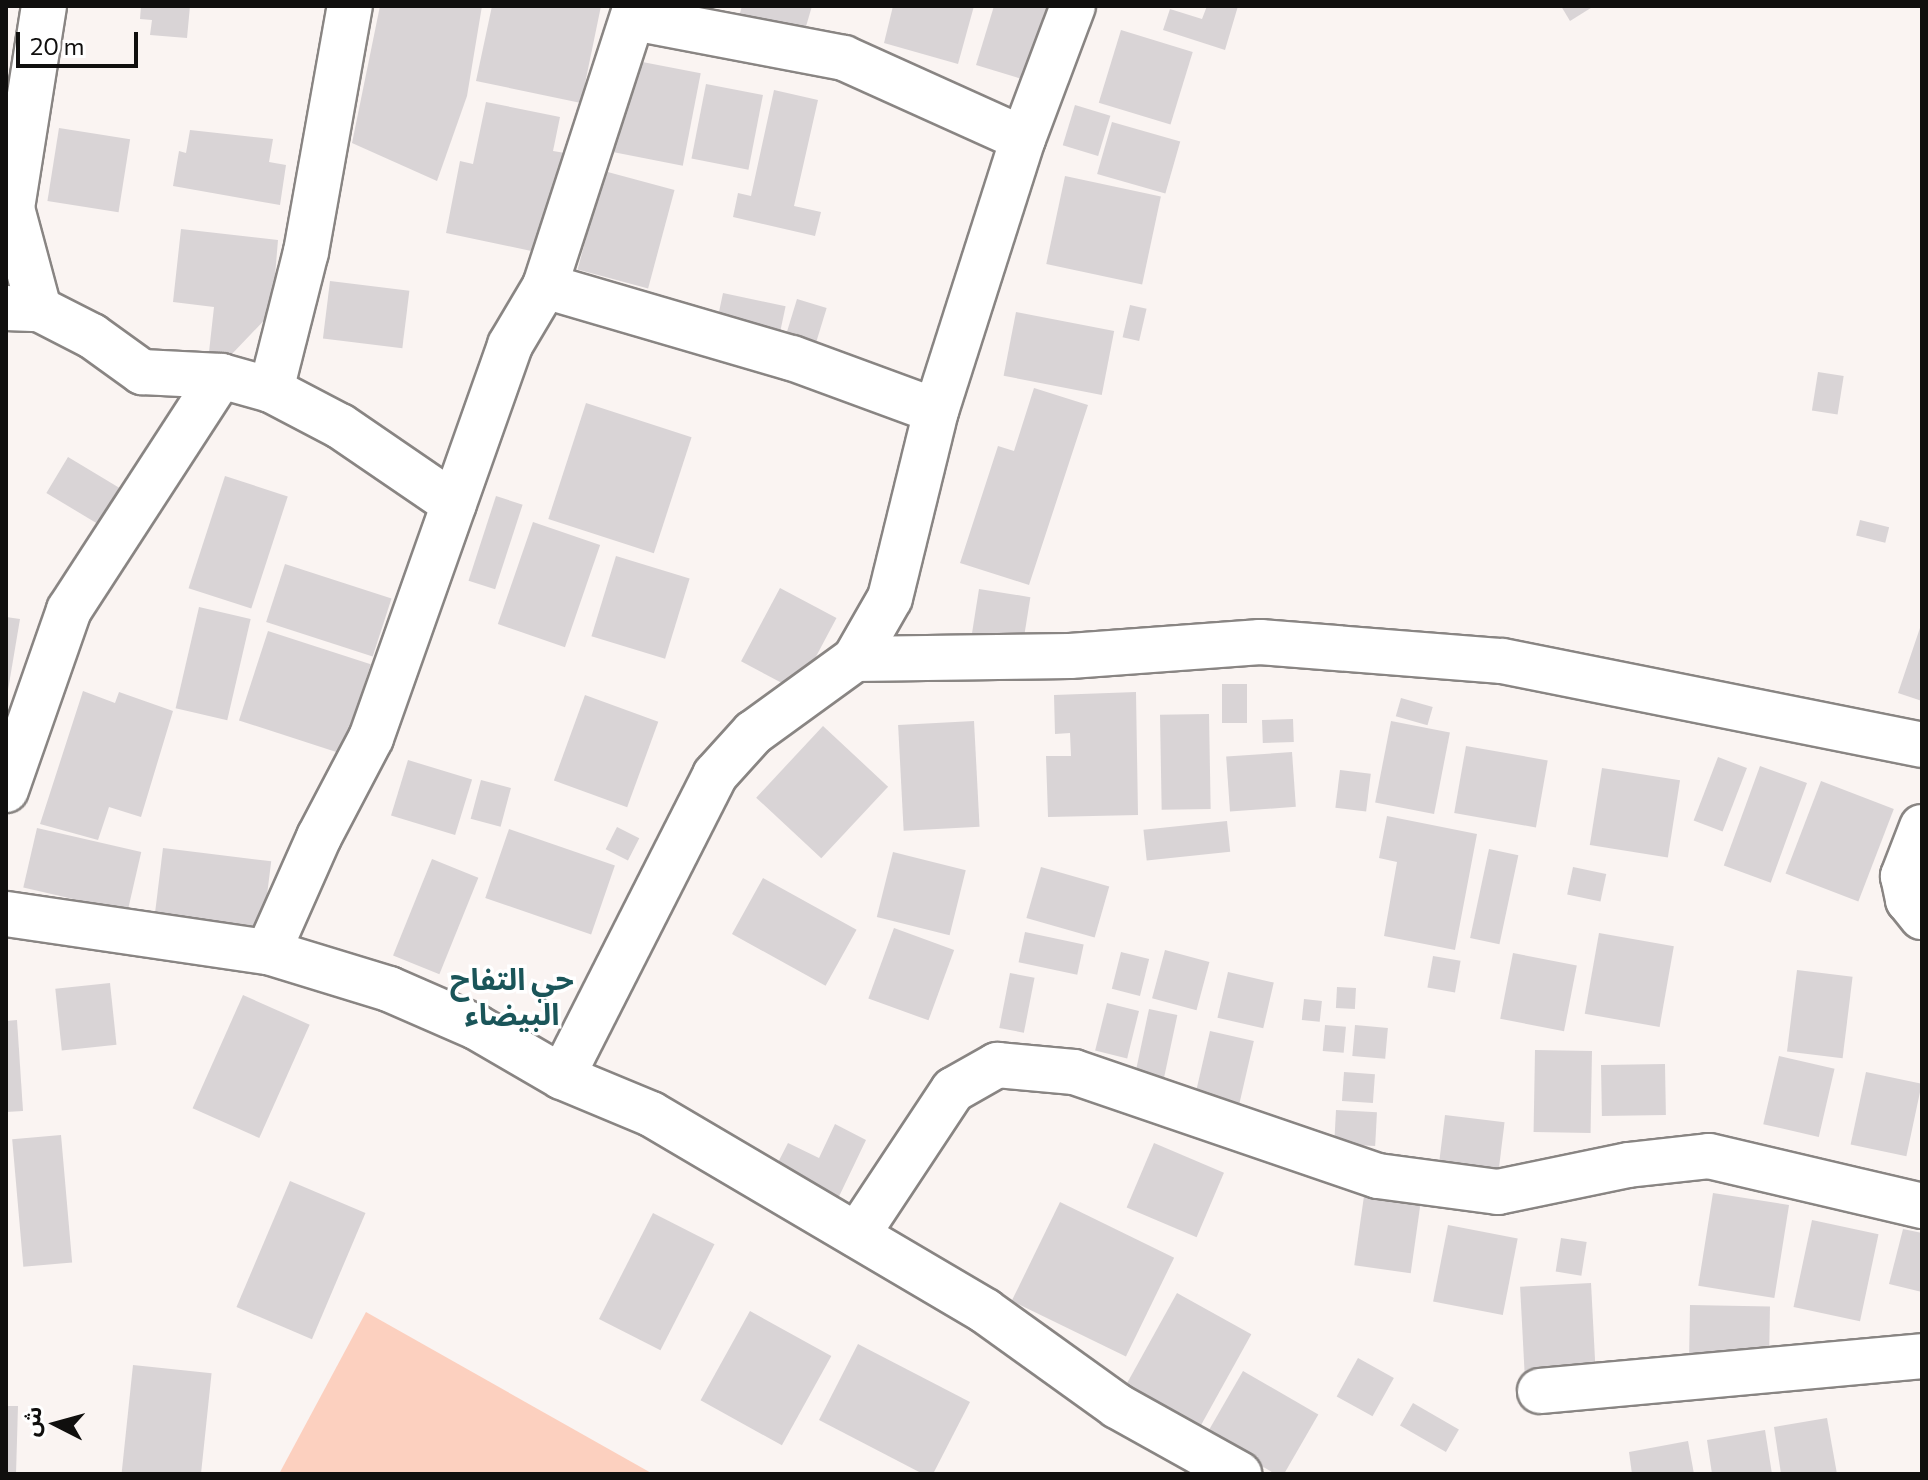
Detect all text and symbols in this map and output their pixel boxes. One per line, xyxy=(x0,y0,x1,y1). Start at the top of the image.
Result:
scale bar xyxy=(20,16,142,66)
text: 20 m xyxy=(30,31,84,60)
district label: حي التفاح البيضاء xyxy=(450,960,574,1030)
north arrow xyxy=(16,1384,96,1464)
text: ش xyxy=(17,1405,47,1438)

